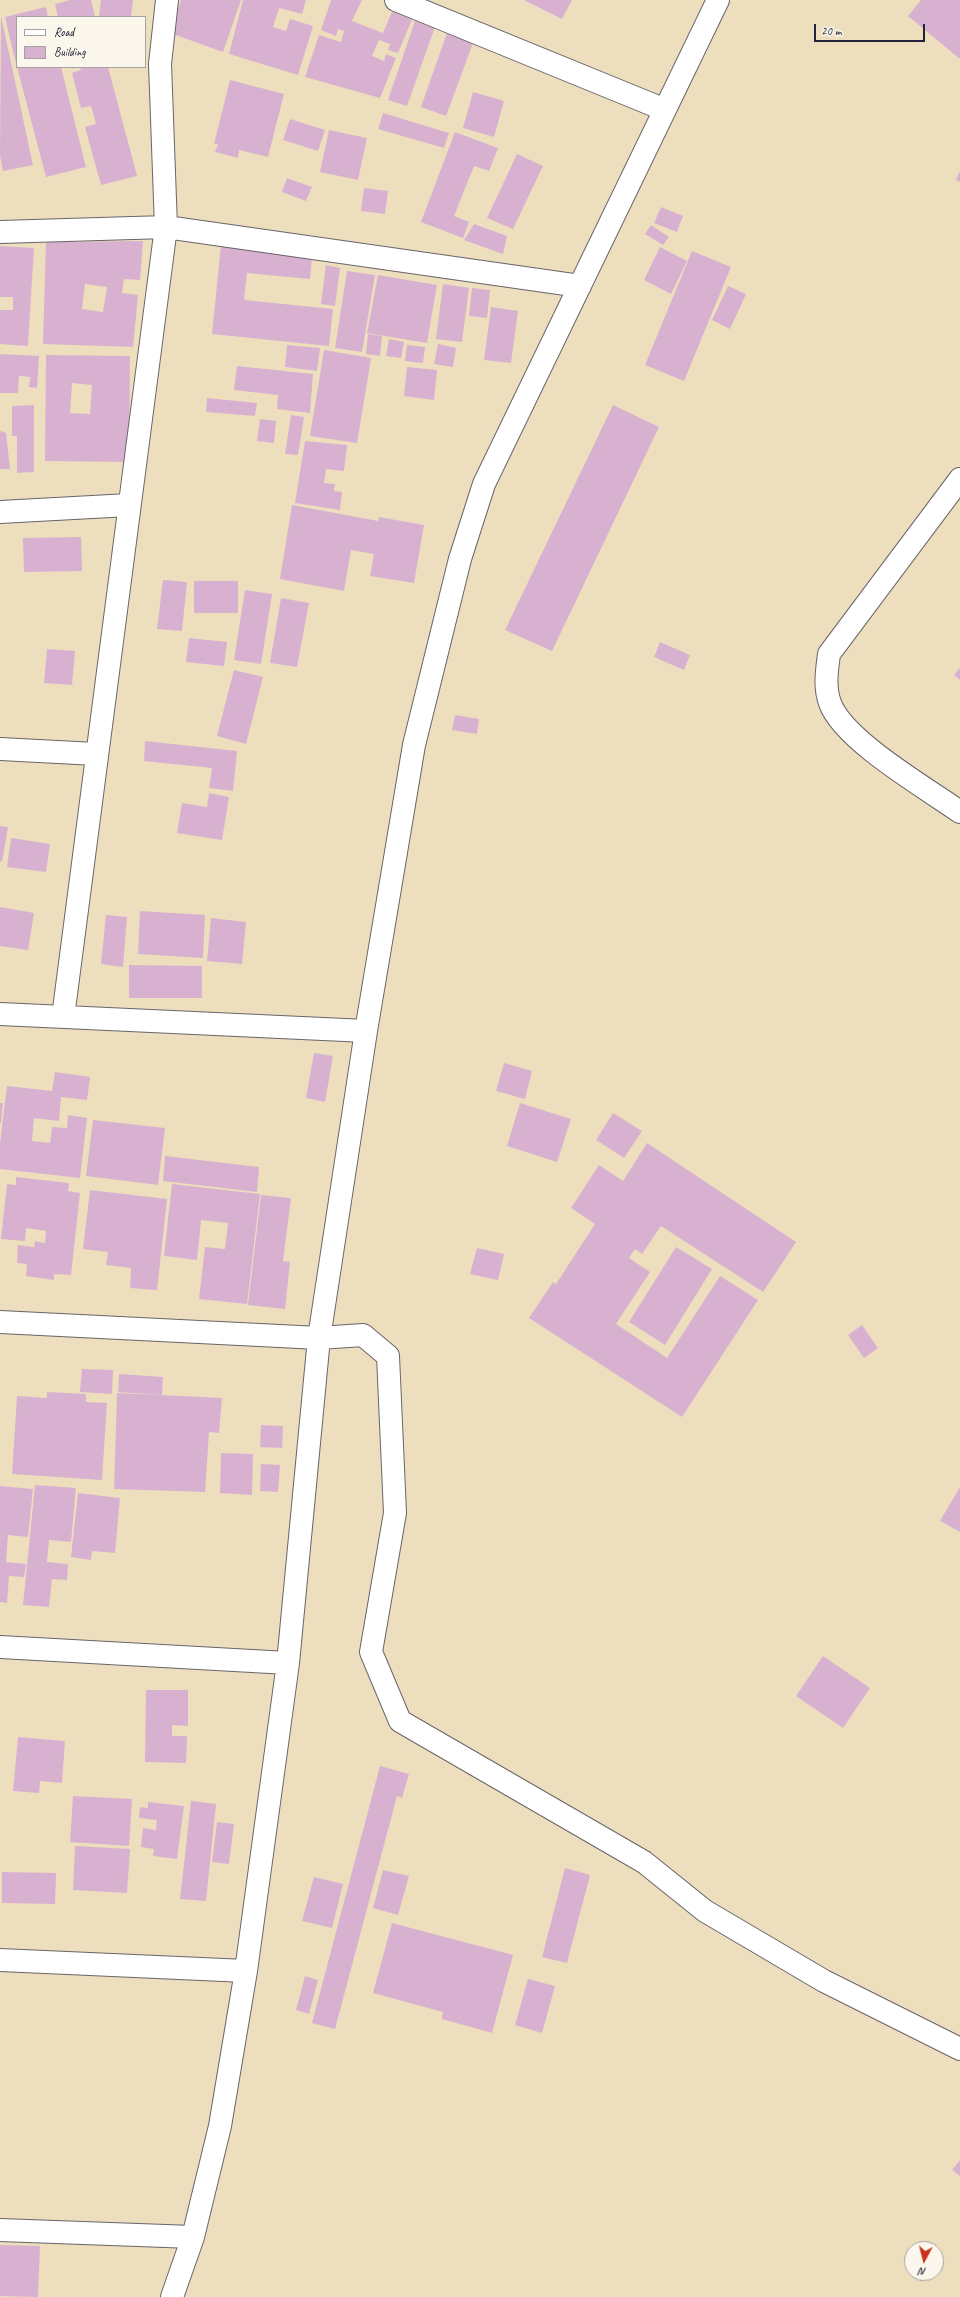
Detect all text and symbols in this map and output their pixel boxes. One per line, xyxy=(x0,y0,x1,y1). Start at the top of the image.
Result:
legend xyxy=(16,16,146,68)
scale bar xyxy=(816,16,927,42)
text: 20 m xyxy=(821,23,841,39)
text: Road xyxy=(54,24,74,40)
text: Building xyxy=(54,44,86,60)
north arrow xyxy=(904,2241,944,2281)
text: N xyxy=(918,2265,927,2279)

